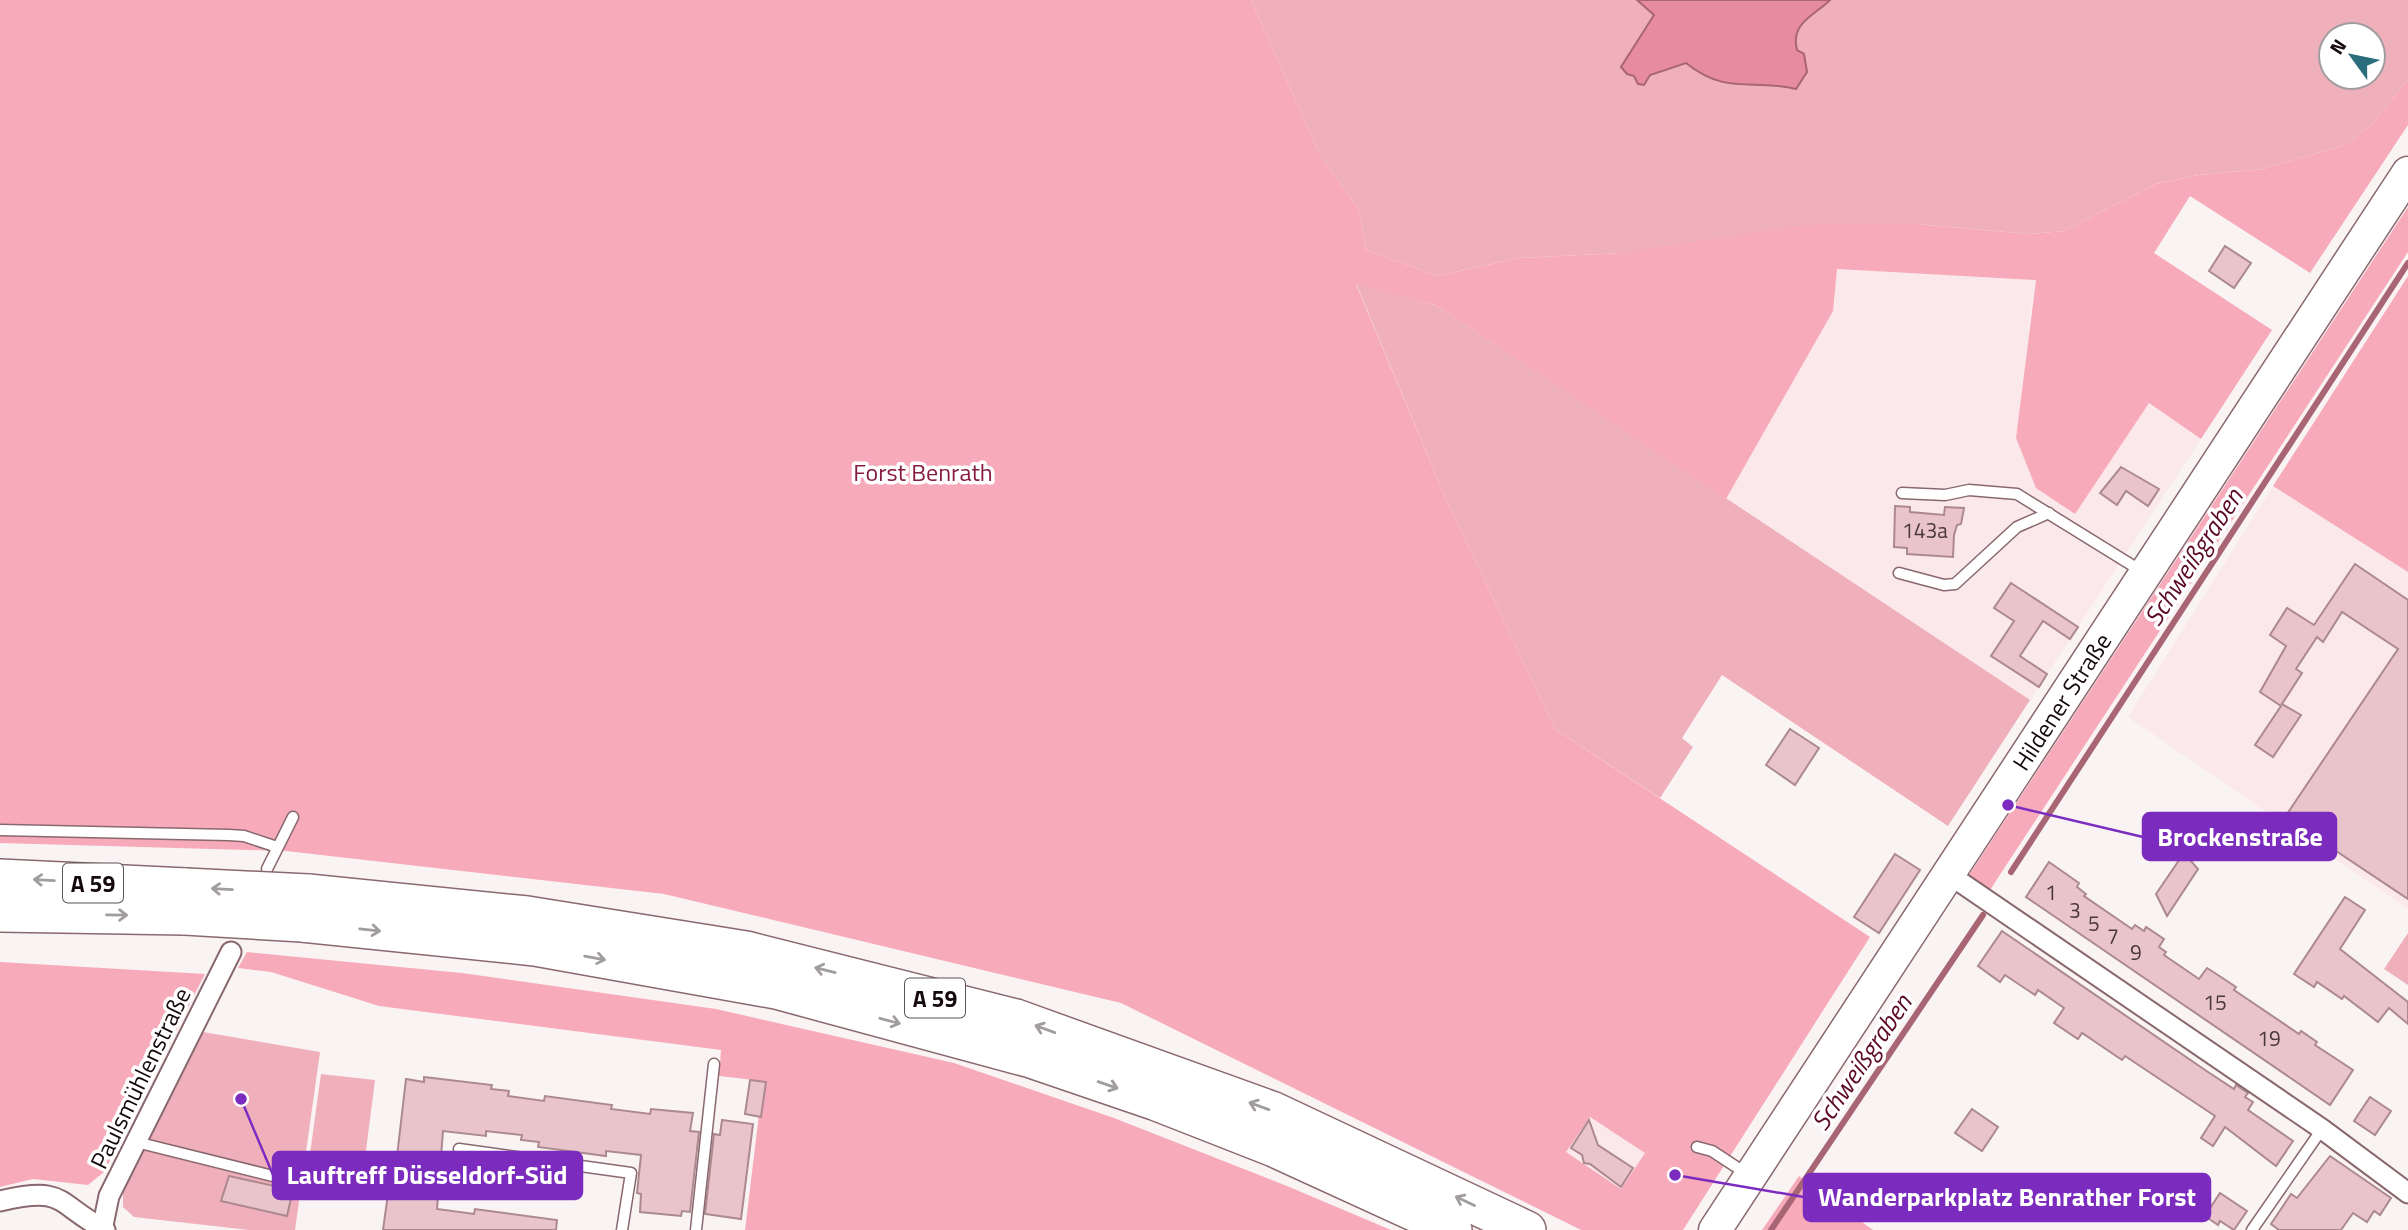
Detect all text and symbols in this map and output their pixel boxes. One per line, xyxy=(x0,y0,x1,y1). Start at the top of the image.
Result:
north arrow xyxy=(2317,21,2387,91)
text: N xyxy=(2322,33,2353,60)
park label: Forst Benrath xyxy=(853,454,993,490)
water label: Schweißgraben xyxy=(2134,480,2253,634)
house number: 143a xyxy=(1902,514,1948,546)
street label: Hildener Straße xyxy=(2003,626,2120,777)
callout: Brockenstraße xyxy=(2143,813,2336,860)
text: Brockenstraße xyxy=(2157,817,2323,856)
road number: A 59 xyxy=(63,863,123,902)
one-way arrow xyxy=(33,874,56,887)
house number: 1 xyxy=(2045,876,2057,908)
one-way arrow xyxy=(211,882,234,895)
house number: 3 xyxy=(2069,894,2081,926)
house number: 5 xyxy=(2088,907,2100,939)
one-way arrow xyxy=(105,908,128,922)
house number: 7 xyxy=(2107,920,2119,952)
one-way arrow xyxy=(358,924,381,937)
house number: 9 xyxy=(2130,936,2142,968)
one-way arrow xyxy=(584,952,606,965)
one-way arrow xyxy=(814,963,837,976)
road number: A 59 xyxy=(905,979,965,1018)
street label: Paulsmühlenstraße xyxy=(81,981,199,1175)
water label: Schweißgraben xyxy=(1801,985,1922,1138)
house number: 15 xyxy=(2203,986,2227,1018)
one-way arrow xyxy=(878,1015,900,1028)
one-way arrow xyxy=(1034,1022,1056,1034)
house number: 19 xyxy=(2257,1022,2281,1054)
one-way arrow xyxy=(1096,1080,1118,1092)
one-way arrow xyxy=(1248,1099,1270,1111)
callout: Lauftreff Düsseldorf-Süd xyxy=(273,1152,582,1199)
text: Lauftreff Düsseldorf-Süd xyxy=(287,1155,567,1194)
callout: Wanderparkplatz Benrather Forst xyxy=(1804,1174,2210,1221)
text: Wanderparkplatz Benrather Forst xyxy=(1818,1177,2196,1216)
one-way arrow xyxy=(1455,1194,1476,1207)

